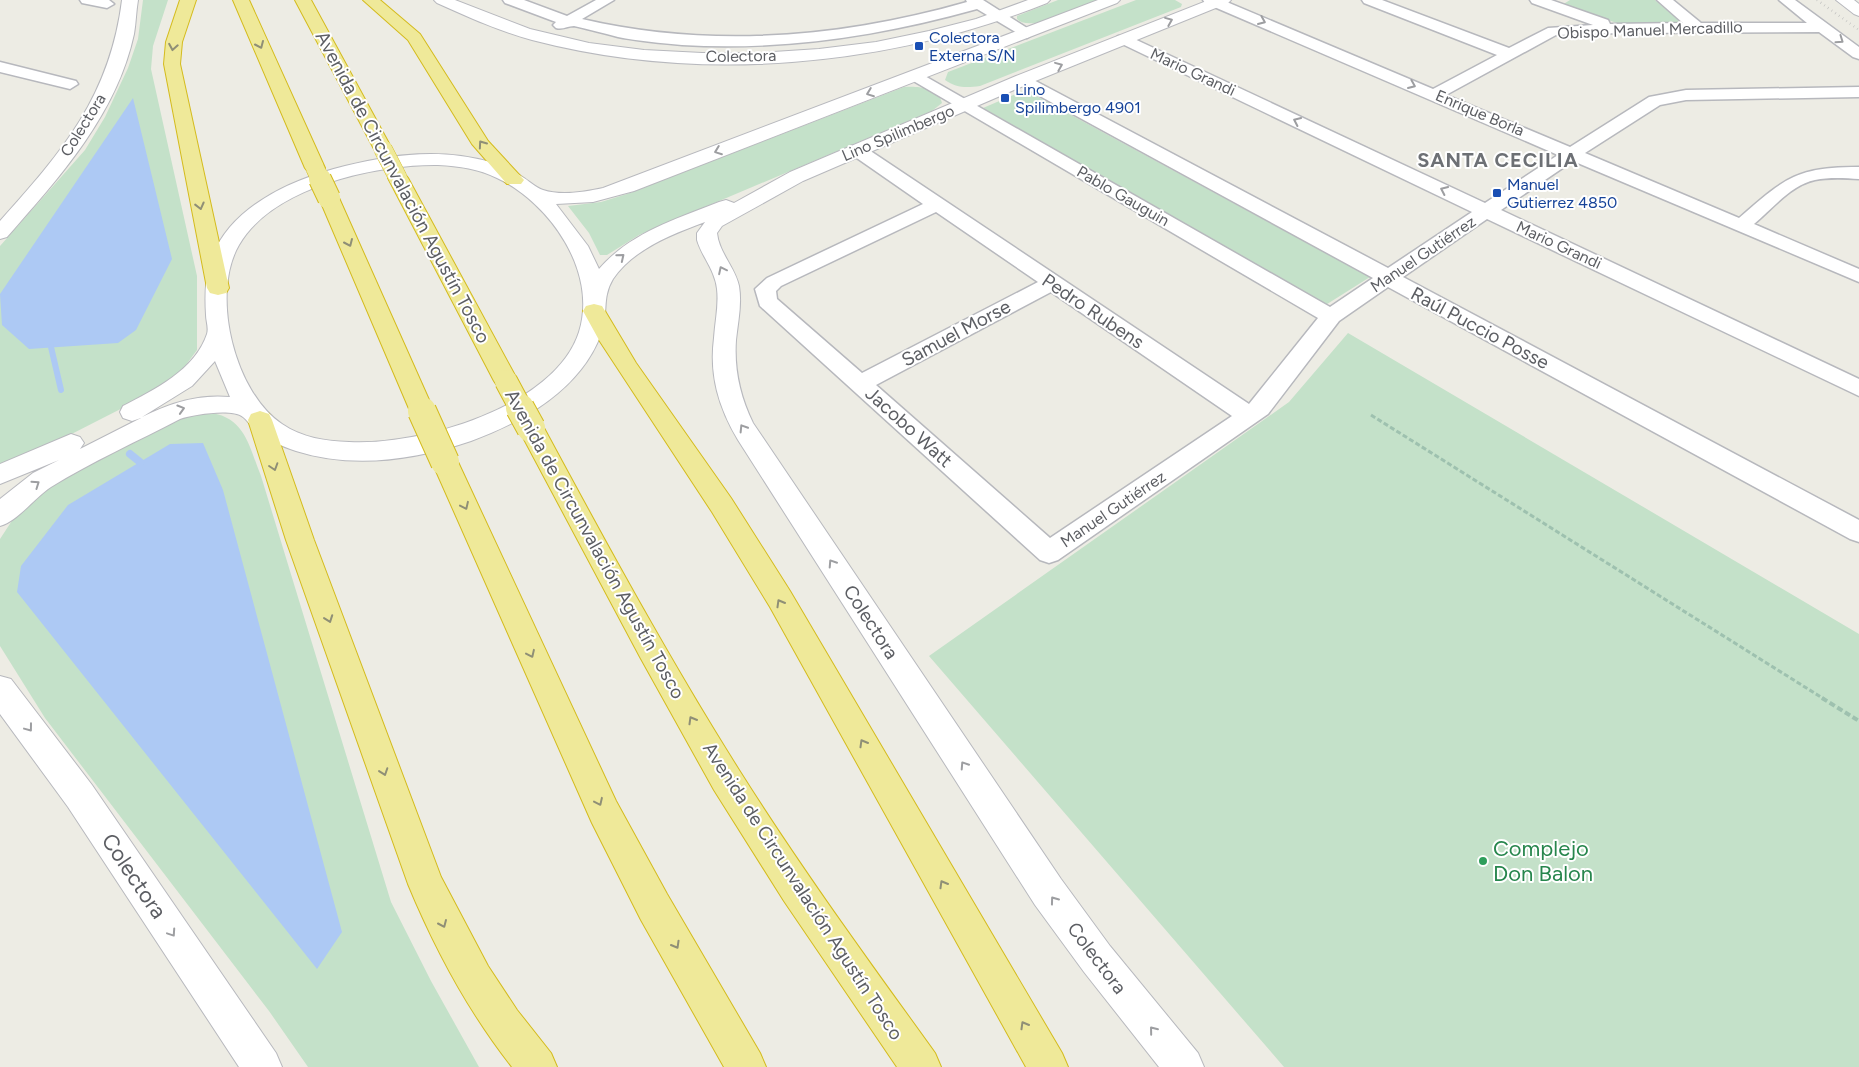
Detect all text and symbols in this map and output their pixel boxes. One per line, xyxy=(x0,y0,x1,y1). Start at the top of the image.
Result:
one-way arrow xyxy=(1257,15,1266,26)
one-way arrow xyxy=(1164,17,1172,27)
street label: Obispo Manuel Mercadillo xyxy=(1557,17,1743,43)
street label: Avenida de Circunvalación Agustín Tosco xyxy=(311,27,495,347)
place label: Colectora Externa S/N xyxy=(929,28,1016,65)
one-way arrow xyxy=(1834,34,1844,43)
one-way arrow xyxy=(254,40,265,49)
marker: Colectora Externa S/N xyxy=(913,40,925,52)
one-way arrow xyxy=(169,42,179,51)
street label: Mario Grandi xyxy=(1147,44,1239,100)
street label: Colectora xyxy=(706,46,776,66)
one-way arrow xyxy=(1054,61,1063,72)
one-way arrow xyxy=(1407,78,1416,89)
place label: Lino Spilimbergo 4901 xyxy=(1015,80,1141,117)
street label: Enrique Borla xyxy=(1433,86,1527,140)
one-way arrow xyxy=(866,87,875,97)
street label: Colectora xyxy=(56,90,110,160)
marker: Lino Spilimbergo 4901 xyxy=(999,92,1011,104)
street label: Lino Spilimbergo xyxy=(839,101,957,165)
one-way arrow xyxy=(1293,117,1302,127)
one-way arrow xyxy=(479,140,488,149)
one-way arrow xyxy=(715,145,723,155)
district label: SANTA CECILIA xyxy=(1417,148,1579,172)
street label: Pablo Gauguin xyxy=(1073,162,1173,230)
place label: Manuel Gutierrez 4850 xyxy=(1507,175,1617,212)
one-way arrow xyxy=(1440,186,1449,196)
marker: Manuel Gutierrez 4850 xyxy=(1491,187,1503,199)
one-way arrow xyxy=(194,202,205,210)
street label: Manuel Gutiérrez xyxy=(1367,212,1479,296)
street label: Mario Grandi xyxy=(1513,217,1605,273)
one-way arrow xyxy=(342,238,353,247)
one-way arrow xyxy=(615,254,624,262)
one-way arrow xyxy=(718,267,728,276)
street label: Pedro Rubens xyxy=(1038,268,1148,354)
street label: Raúl Puccio Posse xyxy=(1407,282,1553,374)
street label: Samuel Morse xyxy=(898,295,1014,371)
street label: Jacobo Watt xyxy=(861,382,957,472)
street label: Avenida de Circunvalación Agustín Tosco xyxy=(500,385,690,703)
one-way arrow xyxy=(176,405,184,415)
one-way arrow xyxy=(739,424,749,433)
one-way arrow xyxy=(269,462,279,470)
street label: Manuel Gutiérrez xyxy=(1057,467,1169,551)
one-way arrow xyxy=(31,481,40,490)
one-way arrow xyxy=(459,501,469,510)
one-way arrow xyxy=(829,560,838,569)
street label: Colectora xyxy=(839,581,903,663)
one-way arrow xyxy=(777,599,787,608)
one-way arrow xyxy=(323,615,333,623)
one-way arrow xyxy=(525,649,536,658)
one-way arrow xyxy=(688,716,698,725)
one-way arrow xyxy=(23,722,32,732)
street label: Avenida de Circunvalación Agustín Tosco xyxy=(698,738,908,1044)
one-way arrow xyxy=(859,739,869,748)
one-way arrow xyxy=(961,762,970,771)
one-way arrow xyxy=(378,767,388,776)
one-way arrow xyxy=(593,797,604,806)
street label: Colectora xyxy=(96,828,172,924)
place label: Complejo Don Balon xyxy=(1493,835,1593,887)
marker: Complejo Don Balon xyxy=(1477,855,1489,867)
one-way arrow xyxy=(940,880,950,889)
one-way arrow xyxy=(1052,897,1060,906)
street label: Colectora xyxy=(1063,918,1131,998)
one-way arrow xyxy=(437,919,448,928)
one-way arrow xyxy=(166,928,175,937)
one-way arrow xyxy=(669,940,679,949)
one-way arrow xyxy=(1020,1021,1030,1030)
one-way arrow xyxy=(1149,1026,1158,1035)

